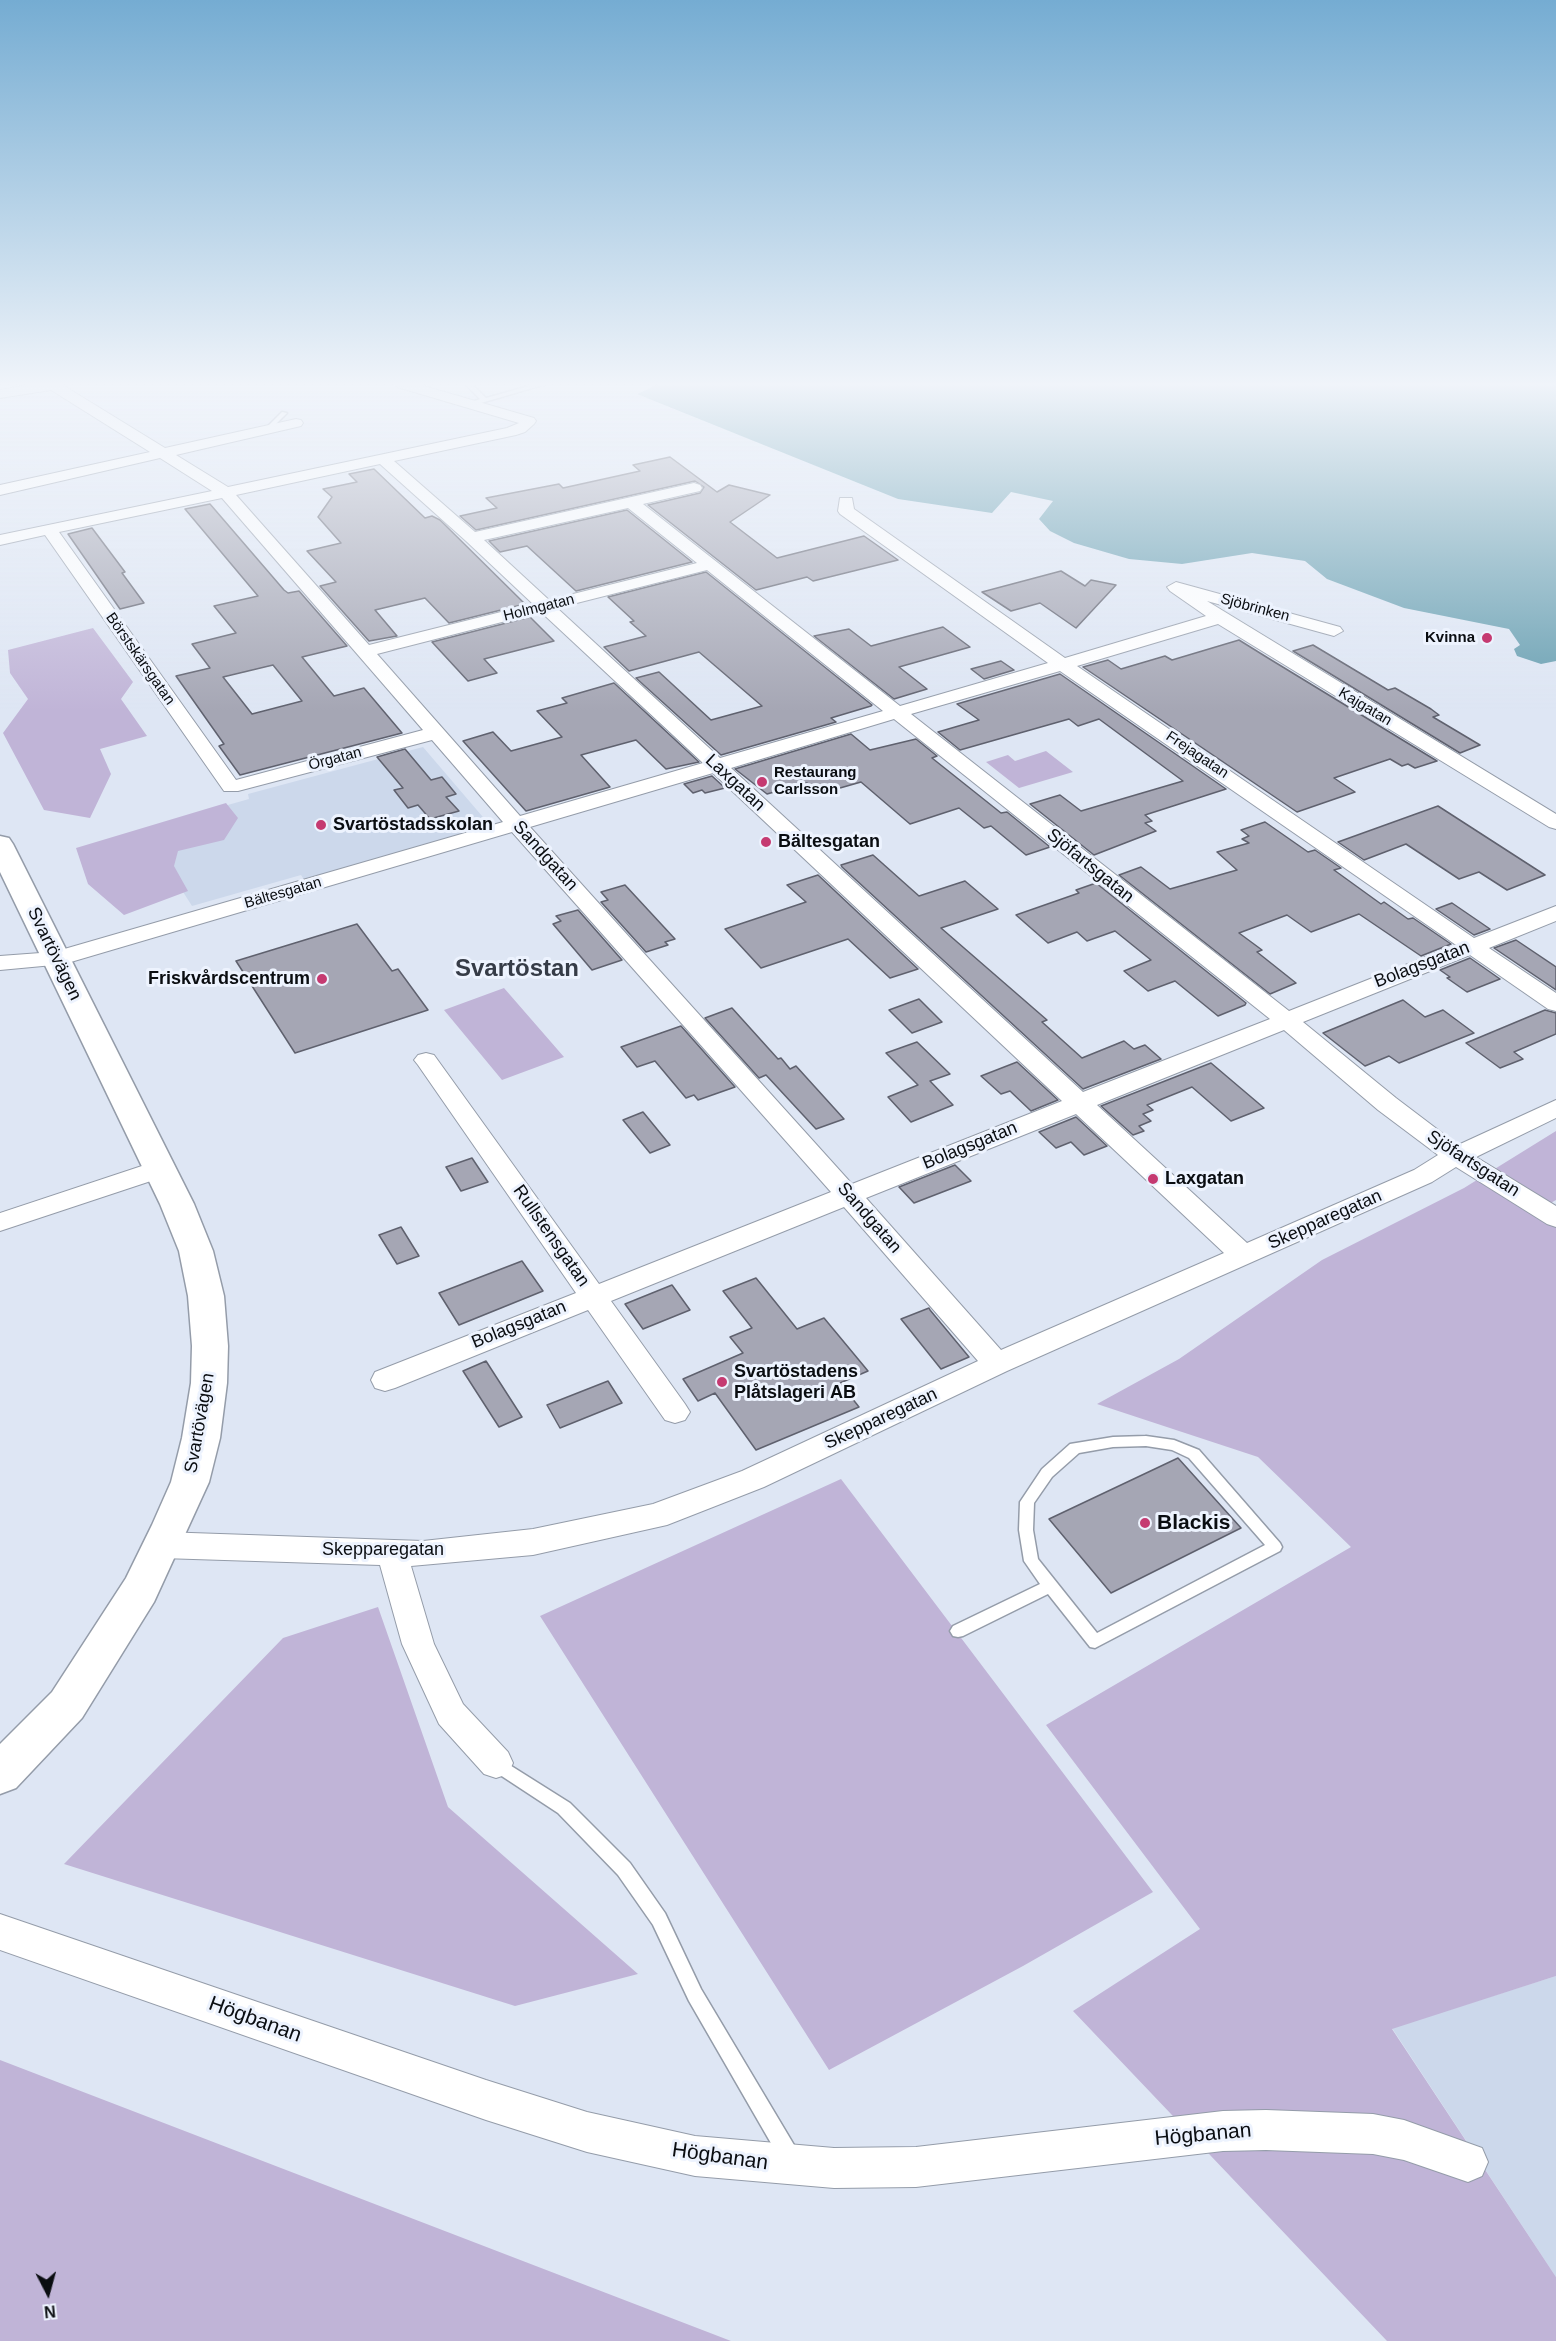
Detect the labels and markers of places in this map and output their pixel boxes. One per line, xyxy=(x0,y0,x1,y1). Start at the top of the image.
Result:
place label: Kvinna xyxy=(1425,629,1475,647)
marker: Kvinna xyxy=(1480,631,1494,645)
place label: Restaurang Carlsson xyxy=(774,764,857,799)
marker: Restaurang Carlsson xyxy=(755,775,769,789)
place label: Svartöstadsskolan xyxy=(333,814,493,836)
marker: Svartöstadsskolan xyxy=(314,818,328,832)
place label: Bältesgatan xyxy=(778,831,880,853)
marker: Bältesgatan xyxy=(759,835,773,849)
place label: Friskvårdscentrum xyxy=(148,968,310,990)
marker: Friskvårdscentrum xyxy=(315,972,329,986)
place label: Laxgatan xyxy=(1165,1168,1244,1190)
marker: Laxgatan xyxy=(1146,1172,1160,1186)
place label: Svartöstadens Plåtslageri AB xyxy=(734,1361,858,1404)
marker: Svartöstadens Plåtslageri AB xyxy=(715,1375,729,1389)
place label: Blackis xyxy=(1157,1510,1231,1536)
marker: Blackis xyxy=(1138,1516,1152,1530)

